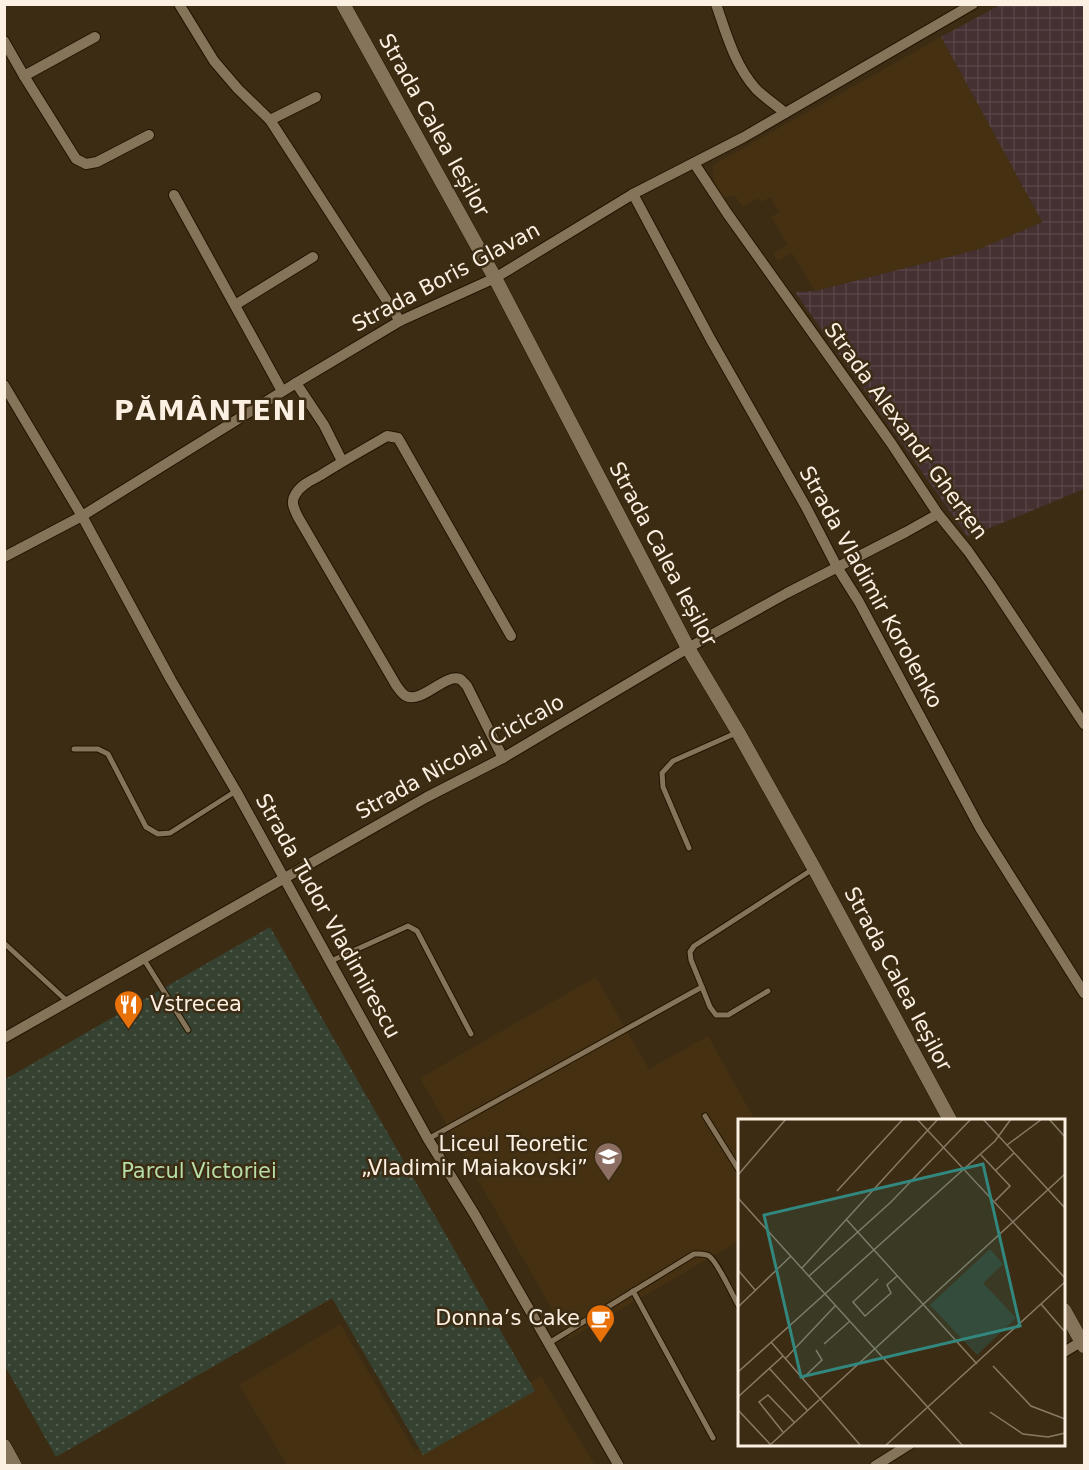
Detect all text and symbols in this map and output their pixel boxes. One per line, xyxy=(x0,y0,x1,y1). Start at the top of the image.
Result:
street label: Strada Calea Ieșilor xyxy=(374,30,494,221)
street label: Strada Boris Glavan xyxy=(348,217,544,337)
street label: Strada Alexandr Gherțen xyxy=(819,318,993,544)
district label: PĂMÂNTENI xyxy=(114,395,308,426)
street label: Strada Calea Ieșilor xyxy=(604,458,722,650)
street label: Strada Vladimir Korolenko xyxy=(794,462,948,712)
street label: Strada Nicolai Cicicalo xyxy=(352,690,568,824)
street label: Strada Tudor Vladimirescu xyxy=(251,790,405,1042)
street label: Strada Calea Ieșilor xyxy=(839,883,957,1075)
restaurant icon: Vstrecea xyxy=(113,988,145,1030)
place label: Vstrecea xyxy=(150,992,242,1016)
inset map xyxy=(738,1119,1065,1446)
place label: Liceul Teoretic „Vladimir Maiakovski” xyxy=(361,1132,588,1180)
school or university icon: Liceul Teoretic „Vladimir Maiakovski” xyxy=(593,1140,625,1182)
park label: Parcul Victoriei xyxy=(121,1159,277,1183)
cafe icon: Donna’s Cake xyxy=(585,1302,617,1344)
place label: Donna’s Cake xyxy=(435,1306,580,1330)

